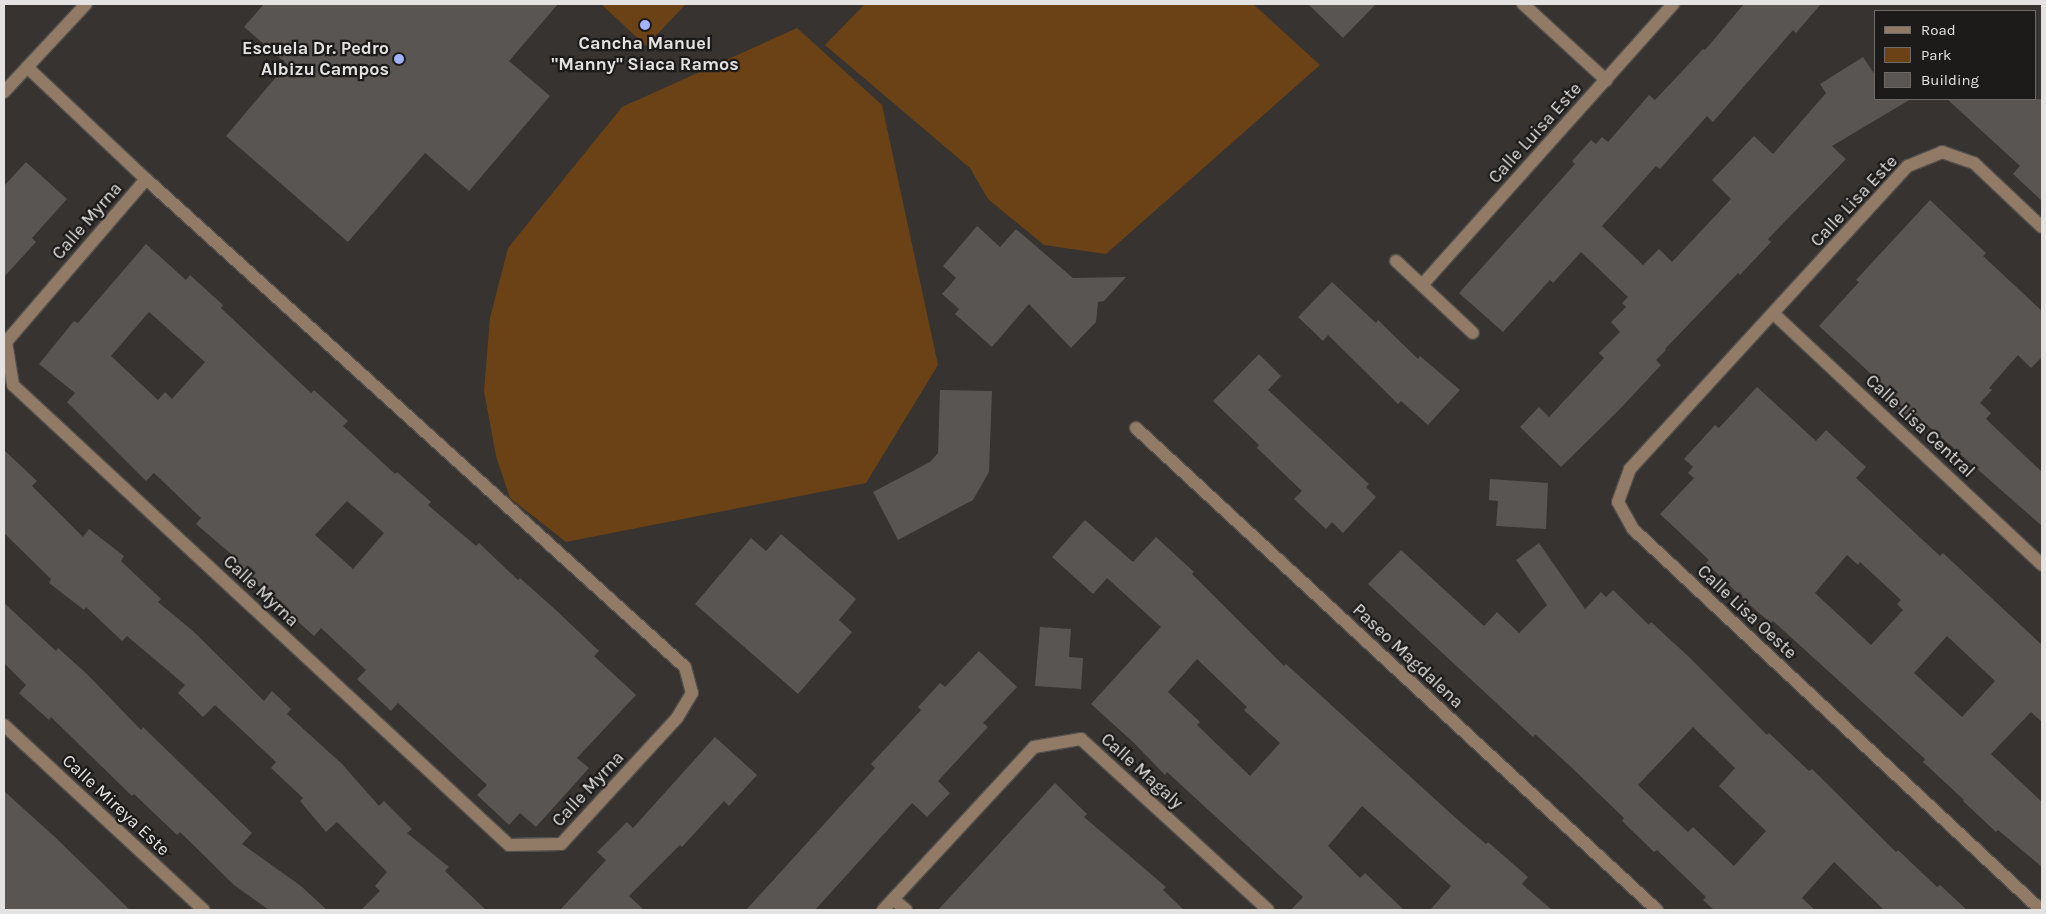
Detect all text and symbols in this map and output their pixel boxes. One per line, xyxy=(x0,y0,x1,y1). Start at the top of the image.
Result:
legend xyxy=(1874,10,2036,100)
marker: Cancha Manuel "Manny" Siaca Ramos xyxy=(639,19,651,31)
text: Road xyxy=(1921,21,1956,39)
place label: Cancha Manuel "Manny" Siaca Ramos xyxy=(551,33,739,76)
place label: Escuela Dr. Pedro Albizu Campos xyxy=(242,38,389,80)
text: Park xyxy=(1921,46,1951,64)
marker: Escuela Dr. Pedro Albizu Campos xyxy=(393,53,405,65)
text: Building xyxy=(1921,71,1979,89)
street label: Calle Luisa Este xyxy=(1484,78,1586,188)
street label: Calle Lisa Este xyxy=(1806,151,1902,251)
street label: Calle Myrna xyxy=(48,178,126,264)
street label: Calle Lisa Central xyxy=(1861,370,1979,482)
street label: Calle Myrna xyxy=(219,551,303,631)
street label: Calle Lisa Oeste xyxy=(1693,560,1801,664)
street label: Paseo Magdalena xyxy=(1348,599,1468,713)
street label: Calle Magaly xyxy=(1096,728,1188,814)
street label: Calle Myrna xyxy=(548,747,628,831)
street label: Calle Mireya Este xyxy=(58,750,174,860)

